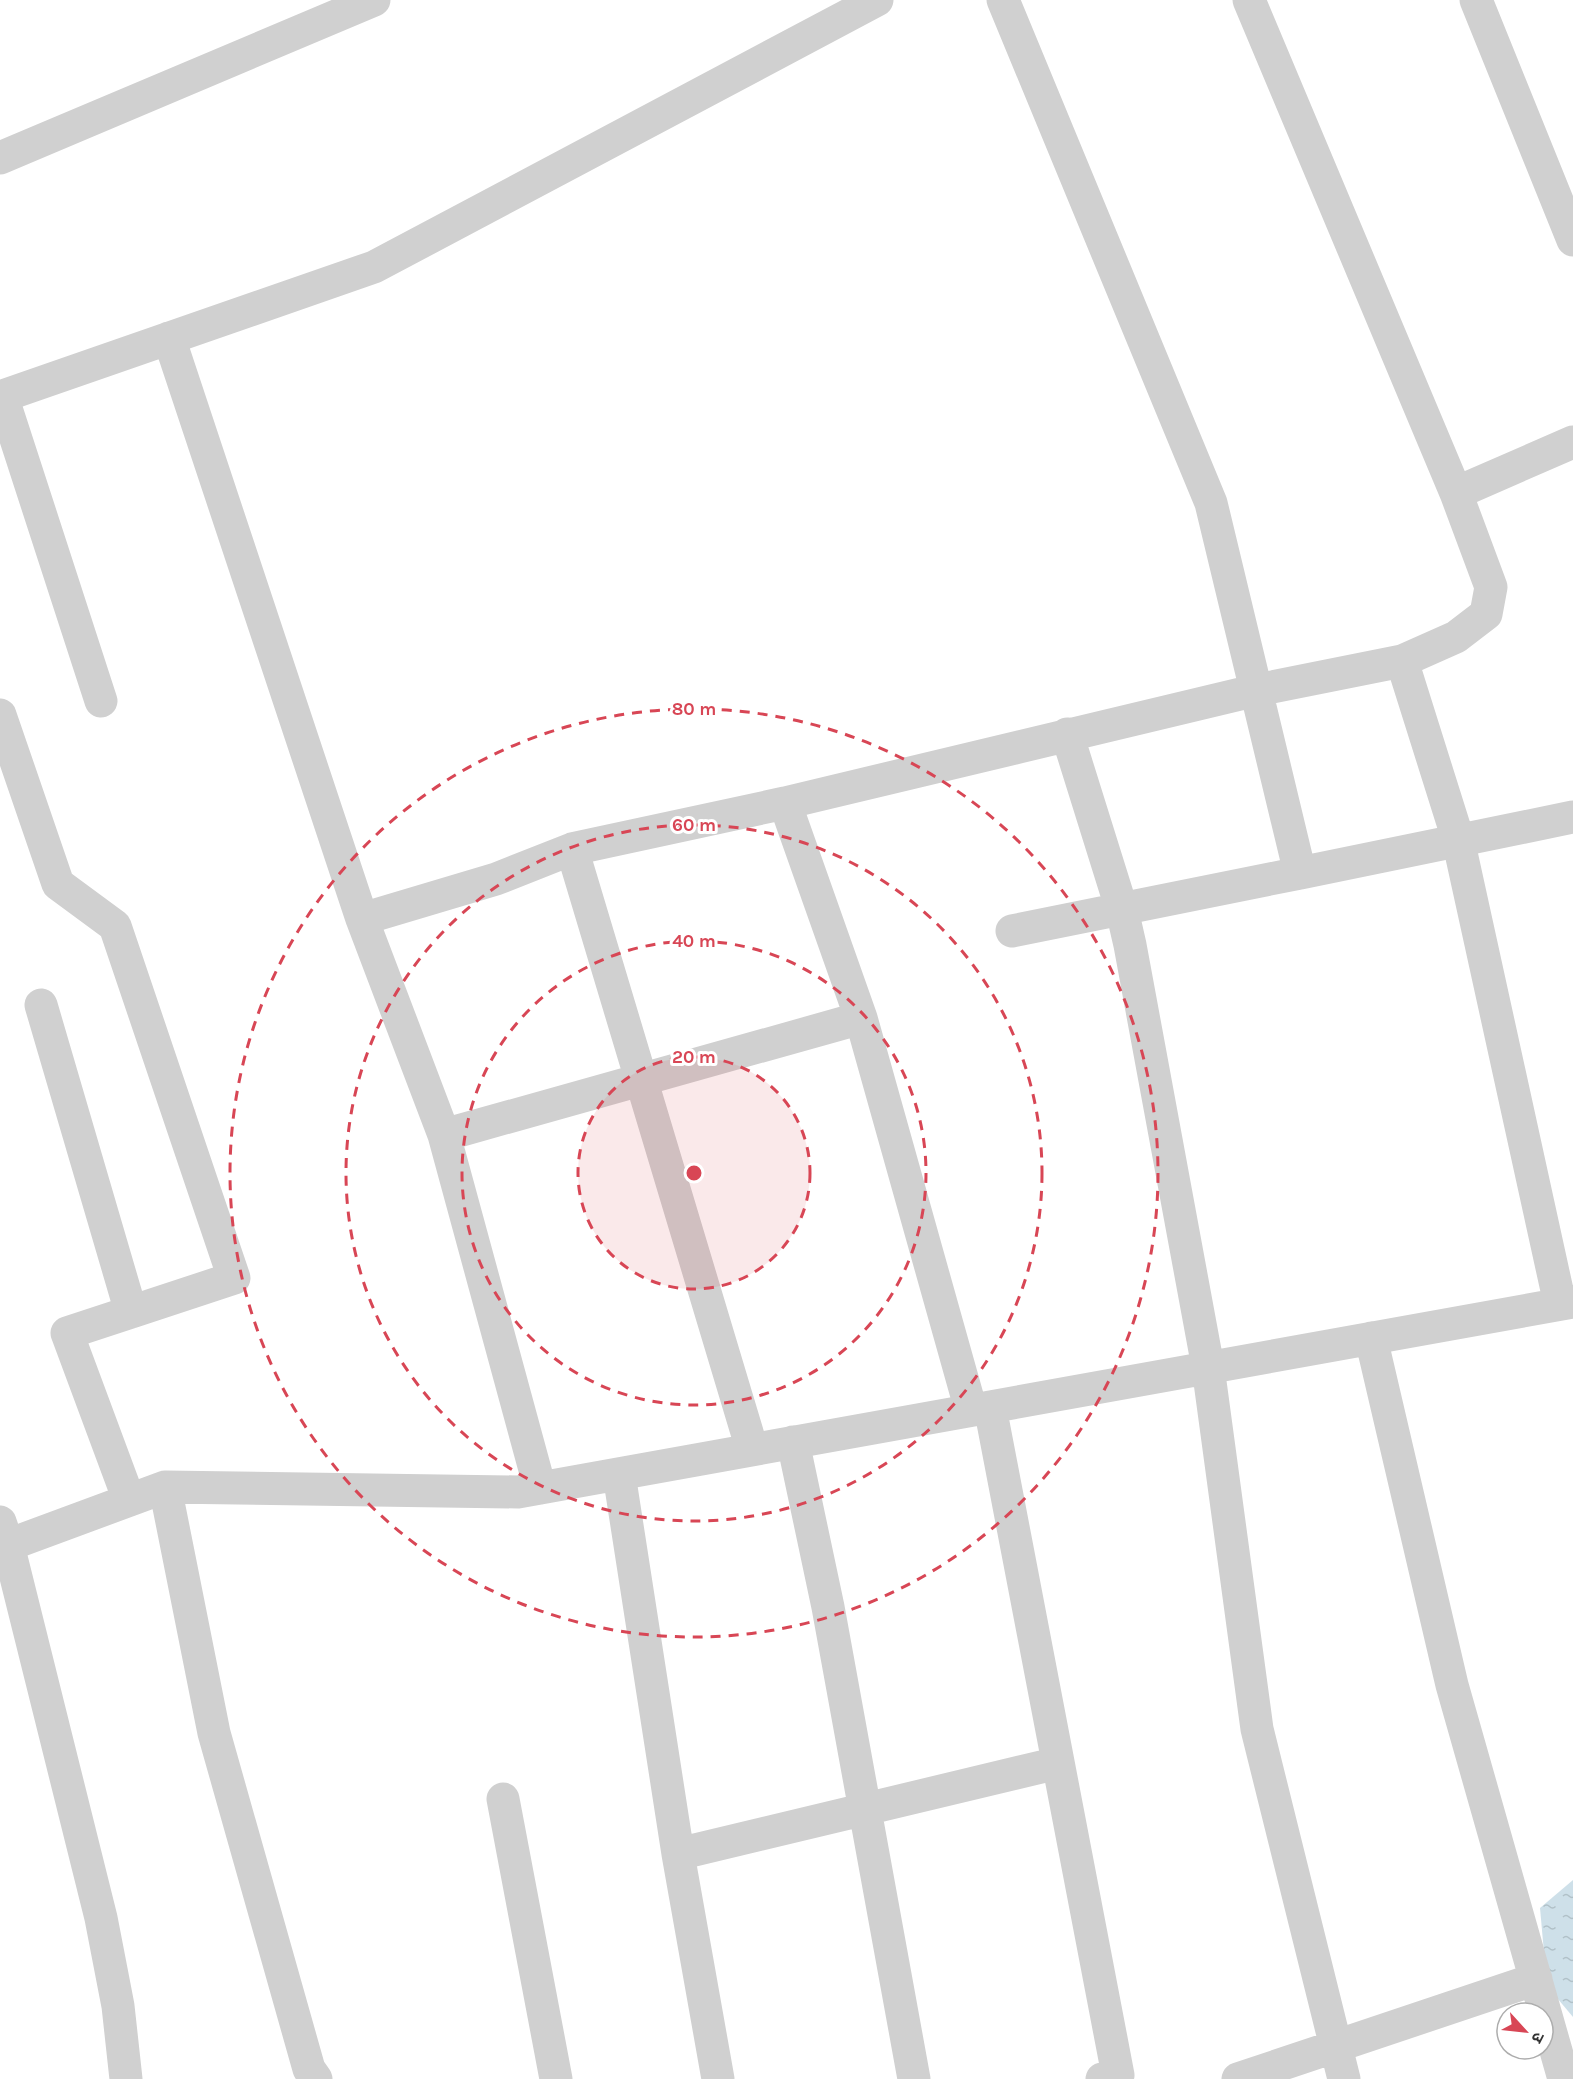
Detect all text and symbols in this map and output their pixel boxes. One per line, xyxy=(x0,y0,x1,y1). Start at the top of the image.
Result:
text: 80 m xyxy=(672,698,716,720)
text: 60 m xyxy=(672,814,716,836)
text: 40 m xyxy=(672,930,716,952)
text: 20 m xyxy=(672,1046,716,1068)
centre of rings xyxy=(684,1163,704,1183)
north arrow xyxy=(1495,2001,1555,2061)
text: उ xyxy=(1527,2029,1549,2047)

